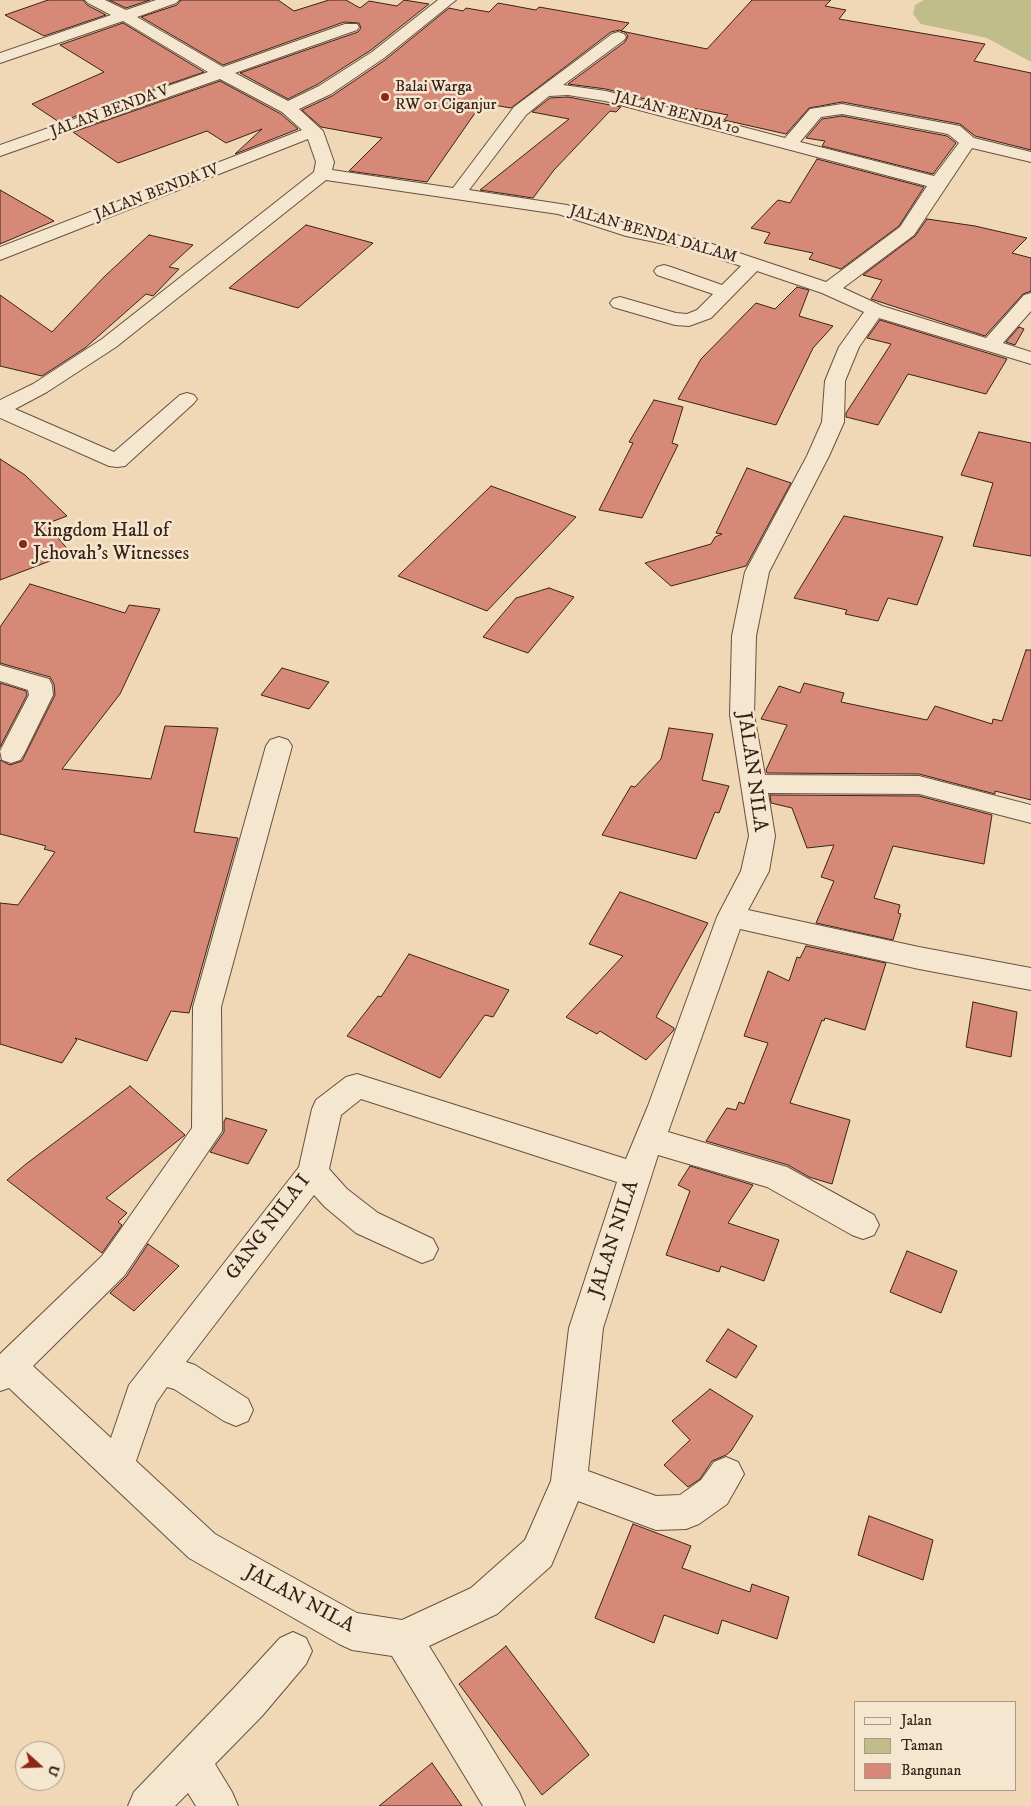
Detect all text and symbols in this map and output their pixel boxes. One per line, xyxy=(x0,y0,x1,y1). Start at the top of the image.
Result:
place label: Balai Warga RW 01 Ciganjur xyxy=(395,78,496,116)
street label: JALAN BENDA V xyxy=(48,82,172,142)
street label: JALAN BENDA 10 xyxy=(612,88,742,140)
marker: Balai Warga RW 01 Ciganjur xyxy=(379,91,391,103)
street label: JALAN BENDA IV xyxy=(92,160,222,226)
street label: JALAN BENDA DALAM xyxy=(567,202,739,268)
place label: Kingdom Hall of Jehovah's Witnesses xyxy=(33,520,189,567)
marker: Kingdom Hall of Jehovah's Witnesses xyxy=(17,538,29,550)
street label: JALAN NILA xyxy=(731,711,771,833)
street label: GANG NILA I xyxy=(222,1171,316,1285)
street label: JALAN NILA xyxy=(585,1178,645,1300)
street label: JALAN NILA xyxy=(240,1561,358,1639)
legend xyxy=(854,1701,1016,1791)
text: Jalan xyxy=(901,1711,932,1730)
text: Taman xyxy=(901,1736,943,1755)
north arrow xyxy=(15,1741,65,1791)
text: Bangunan xyxy=(901,1761,961,1780)
text: U xyxy=(43,1763,63,1779)

